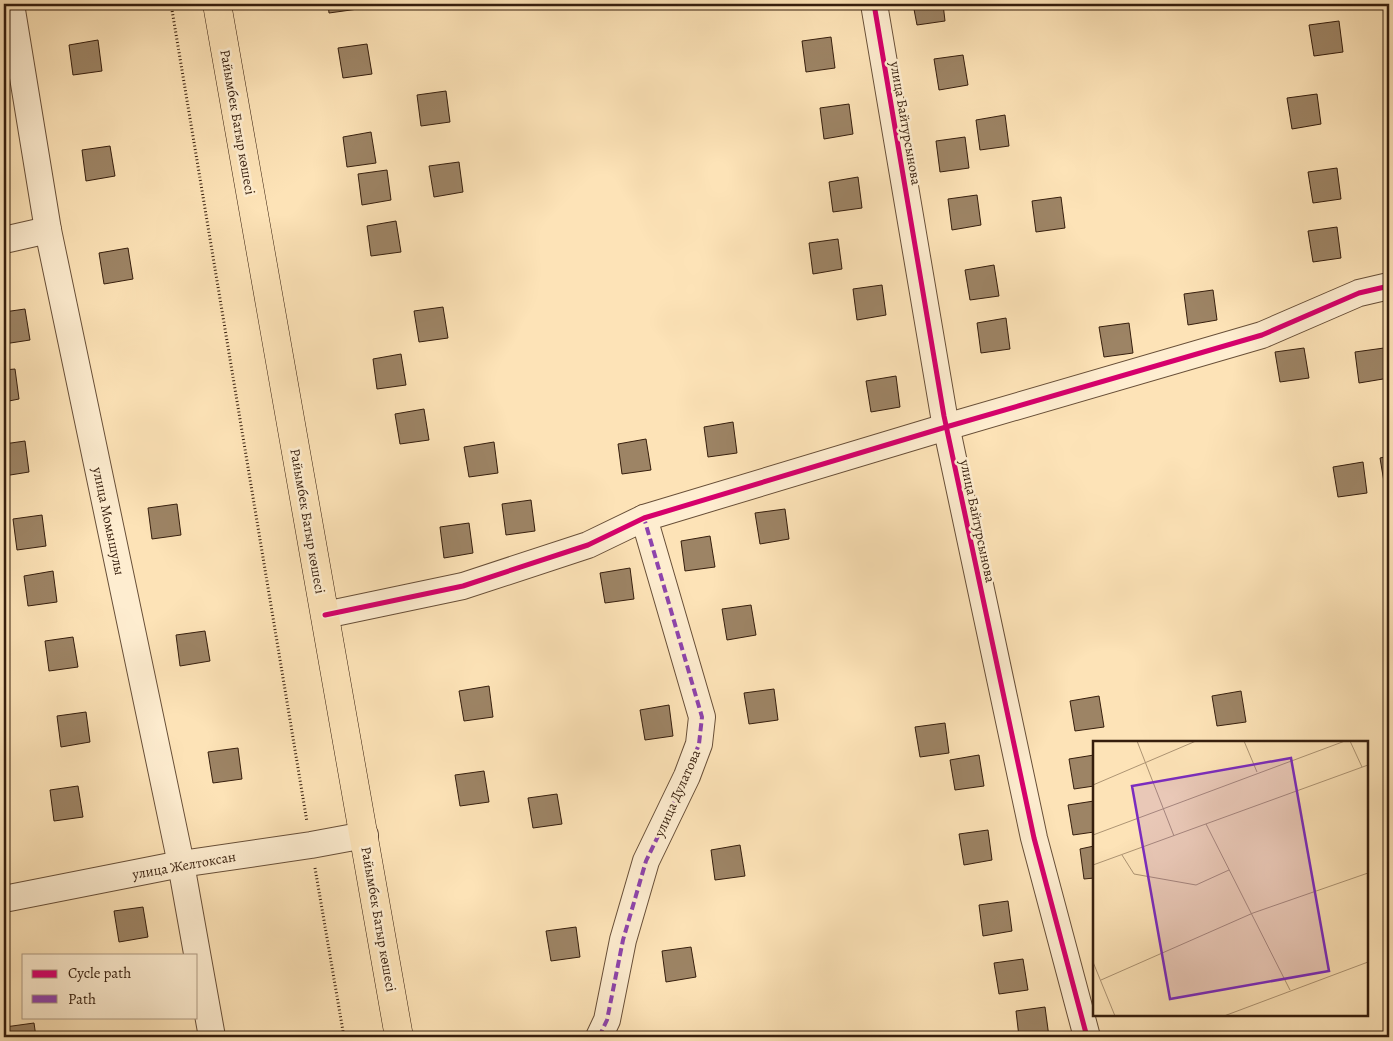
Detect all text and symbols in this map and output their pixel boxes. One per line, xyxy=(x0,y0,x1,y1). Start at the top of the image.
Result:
street label: Райымбек Батыр көшесі xyxy=(215,48,260,196)
street label: улица Байтурсынова xyxy=(885,59,926,187)
street label: Райымбек Батыр көшесі xyxy=(285,447,330,595)
street label: улица Байтурсынова xyxy=(955,457,1000,585)
street label: улица Момышулы xyxy=(88,464,129,577)
inset map xyxy=(1093,741,1368,1016)
street label: улица Дулатова xyxy=(649,746,705,841)
street label: Райымбек Батыр көшесі xyxy=(356,845,401,993)
street label: улица Желтоксан xyxy=(130,847,237,884)
legend xyxy=(22,954,198,1018)
text: Cycle path xyxy=(68,963,131,983)
text: Path xyxy=(68,989,96,1009)

